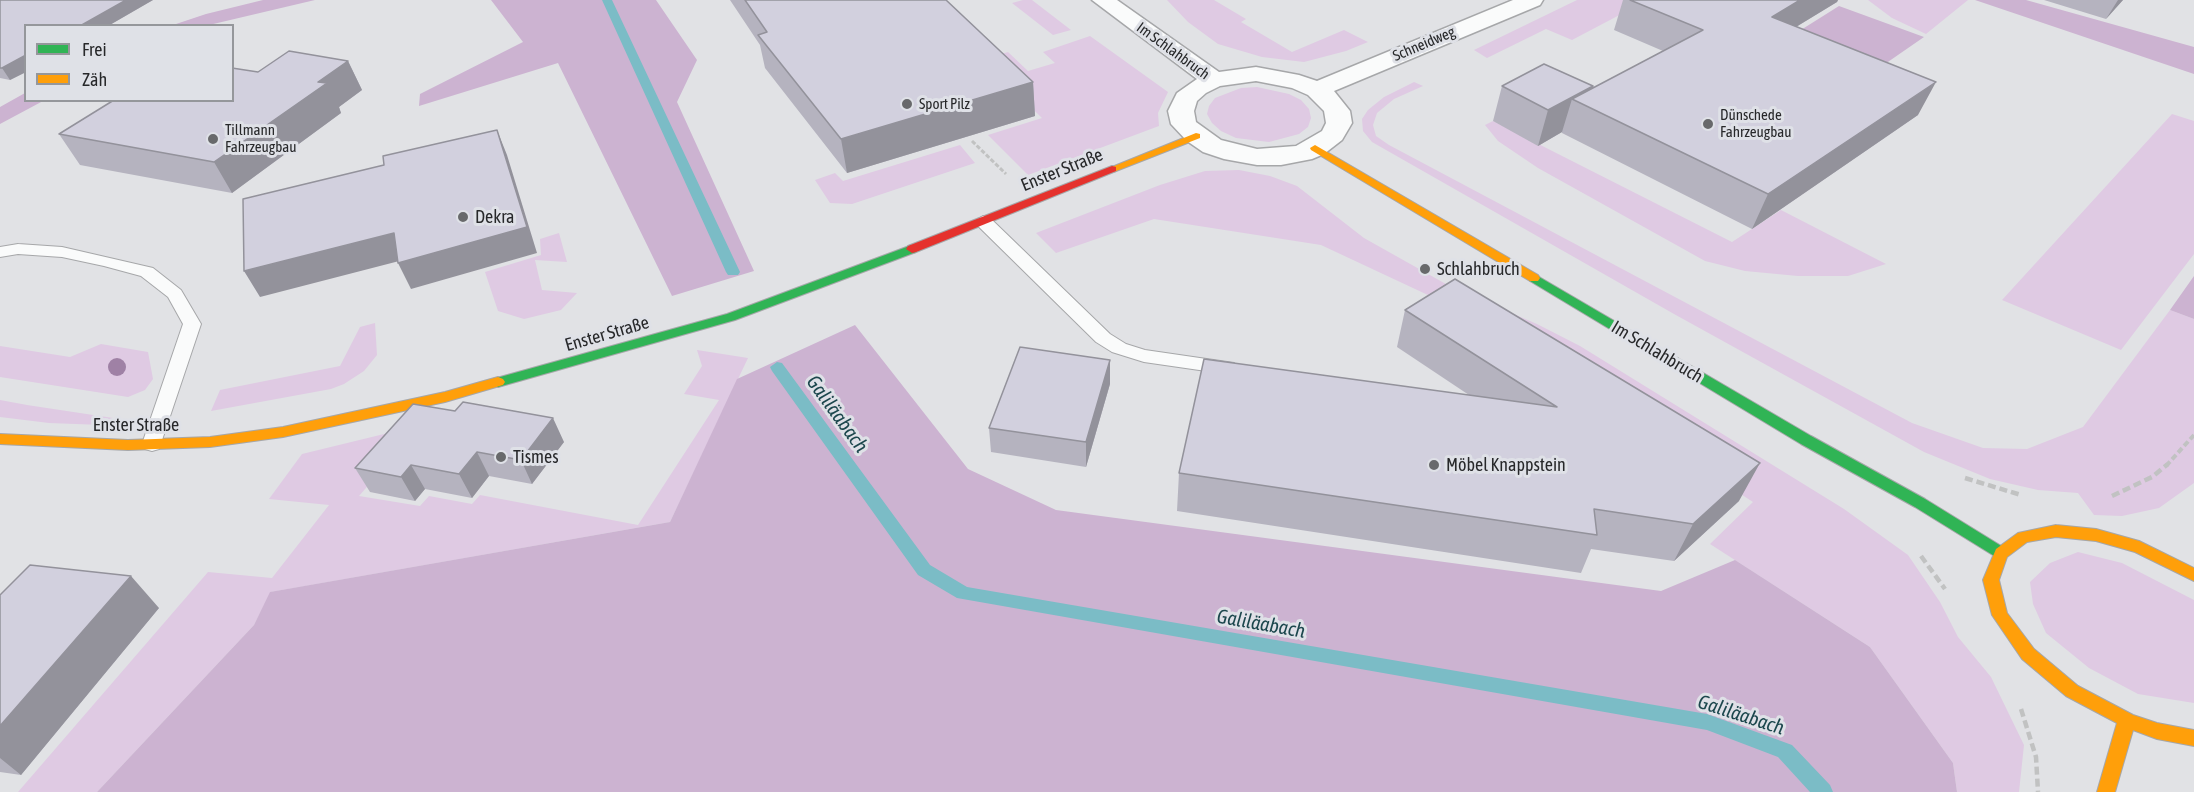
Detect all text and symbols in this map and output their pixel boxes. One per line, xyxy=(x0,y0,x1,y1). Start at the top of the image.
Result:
street label: Im Schlahbruch xyxy=(1133,19,1213,83)
street label: Schneidweg xyxy=(1390,23,1458,65)
legend xyxy=(24,24,234,102)
text: Frei xyxy=(82,39,107,60)
text: Zäh xyxy=(82,69,107,90)
place label: Sport Pilz xyxy=(919,95,970,113)
marker: Sport Pilz xyxy=(900,97,914,111)
place label: Dünschede Fahrzeugbau xyxy=(1720,106,1792,141)
marker: Dünschede Fahrzeugbau xyxy=(1701,117,1715,131)
place label: Tillmann Fahrzeugbau xyxy=(225,121,297,156)
marker: Tillmann Fahrzeugbau xyxy=(206,132,220,146)
street label: Enster Straße xyxy=(1018,144,1106,196)
place label: Dekra xyxy=(475,206,514,228)
marker: Dekra xyxy=(456,210,470,224)
place label: Schlahbruch xyxy=(1437,258,1520,280)
marker: Schlahbruch xyxy=(1418,262,1432,276)
street label: Enster Straße xyxy=(562,312,652,356)
street label: Im Schlahbruch xyxy=(1607,316,1707,388)
water label: Galiläabach xyxy=(801,371,873,457)
street label: Enster Straße xyxy=(93,414,179,436)
place label: Tismes xyxy=(513,446,559,468)
marker: Tismes xyxy=(494,450,508,464)
place label: Möbel Knappstein xyxy=(1446,454,1566,476)
marker: Möbel Knappstein xyxy=(1427,458,1441,472)
water label: Galiläabach xyxy=(1215,604,1307,644)
water label: Galiläabach xyxy=(1695,690,1787,740)

